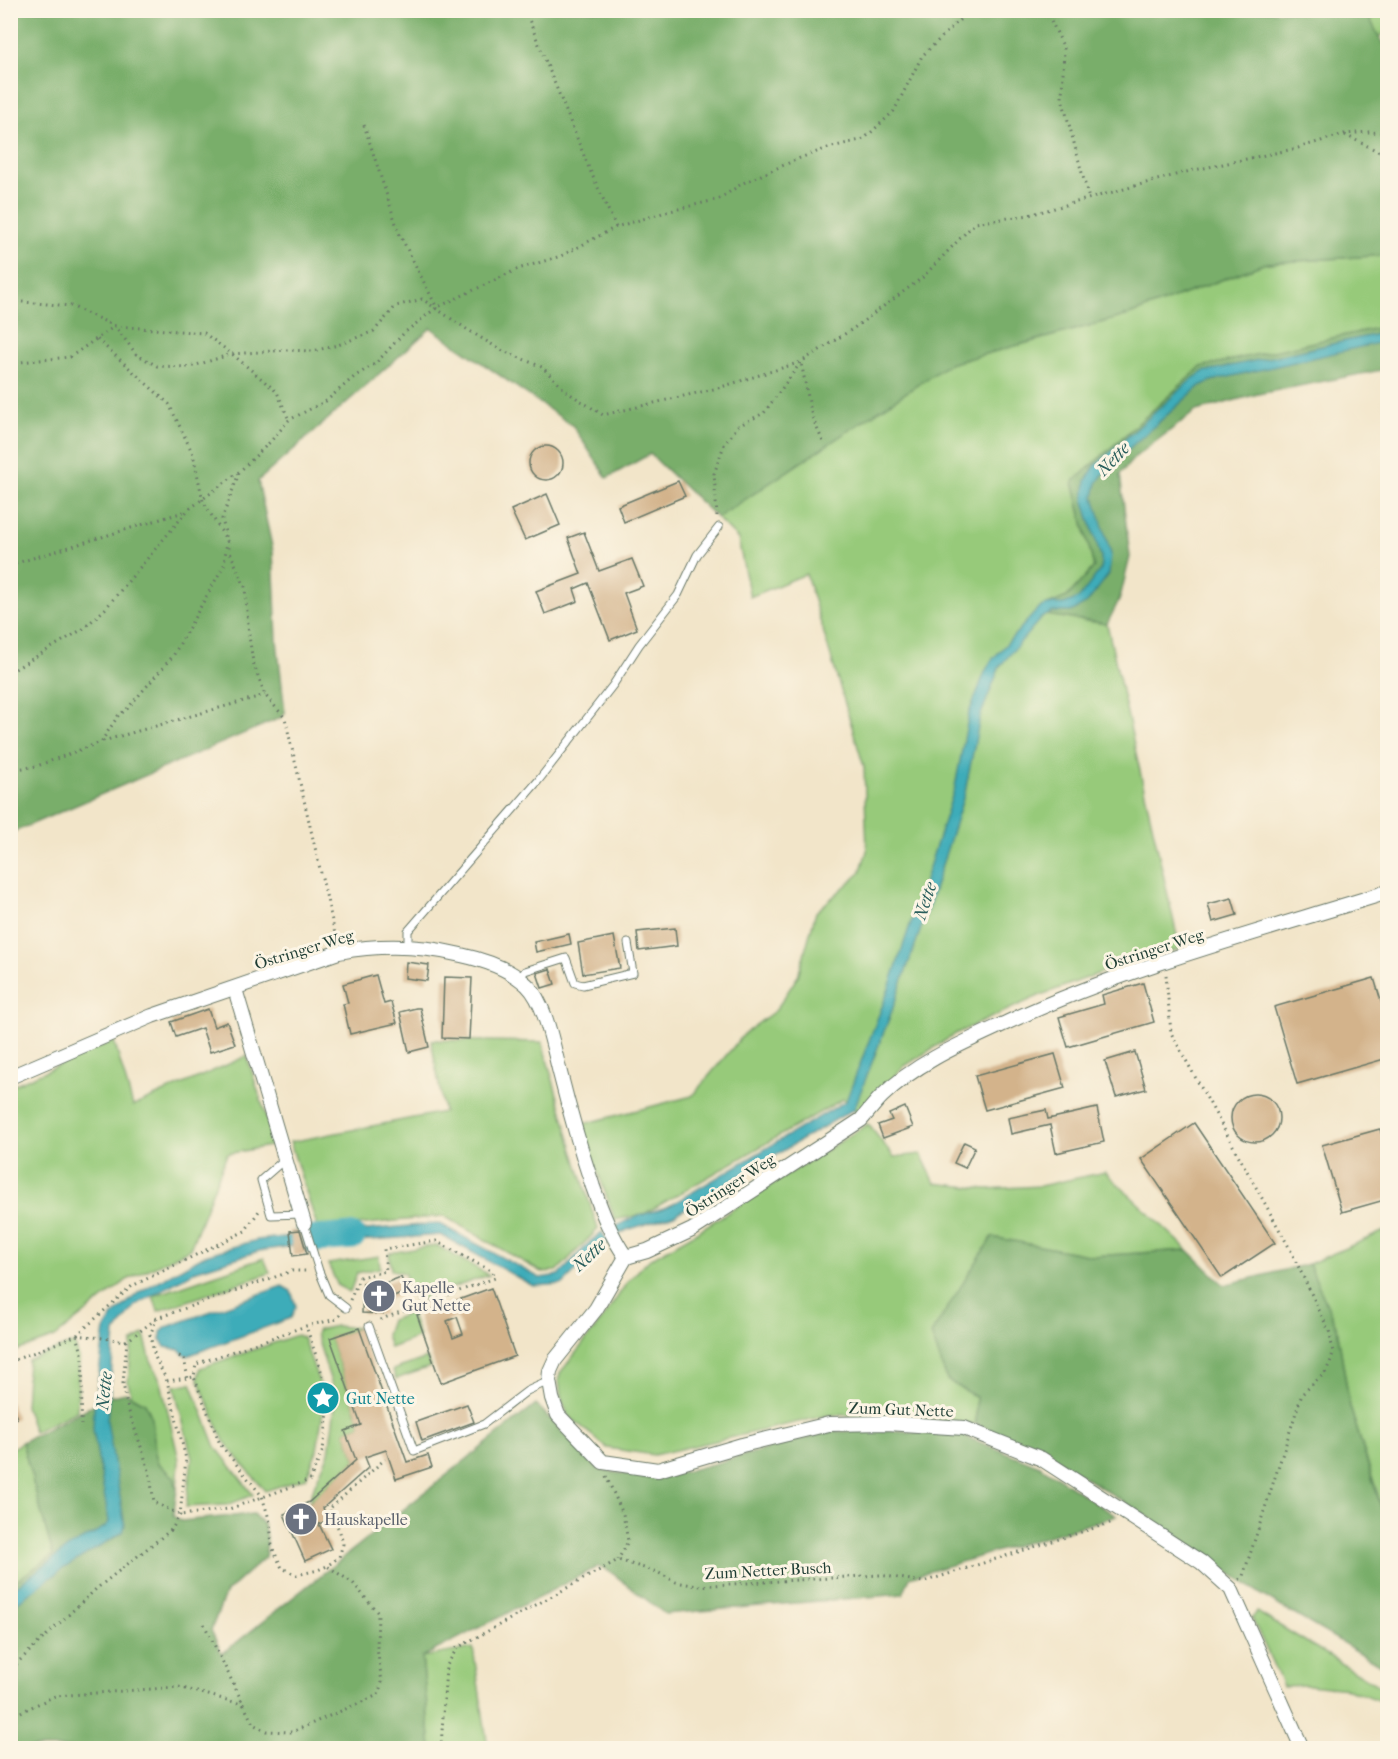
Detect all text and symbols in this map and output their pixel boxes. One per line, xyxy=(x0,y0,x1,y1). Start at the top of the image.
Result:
water label: Nette xyxy=(1092,438,1135,481)
water label: Nette xyxy=(909,879,942,924)
street label: Östringer Weg xyxy=(1102,924,1206,974)
street label: Östringer Weg xyxy=(252,925,357,974)
street label: Östringer Weg xyxy=(682,1149,779,1221)
water label: Nette xyxy=(567,1234,611,1277)
church icon: Kapelle Gut Nette xyxy=(361,1278,397,1314)
place label: Kapelle Gut Nette xyxy=(402,1278,471,1315)
water label: Nette xyxy=(92,1370,117,1412)
place icon: Gut Nette xyxy=(305,1380,341,1416)
place label: Gut Nette xyxy=(346,1389,415,1408)
street label: Zum Gut Nette xyxy=(848,1398,954,1421)
church icon: Hauskapelle xyxy=(283,1501,319,1537)
place label: Hauskapelle xyxy=(324,1510,408,1529)
street label: Zum Netter Busch xyxy=(704,1558,832,1583)

